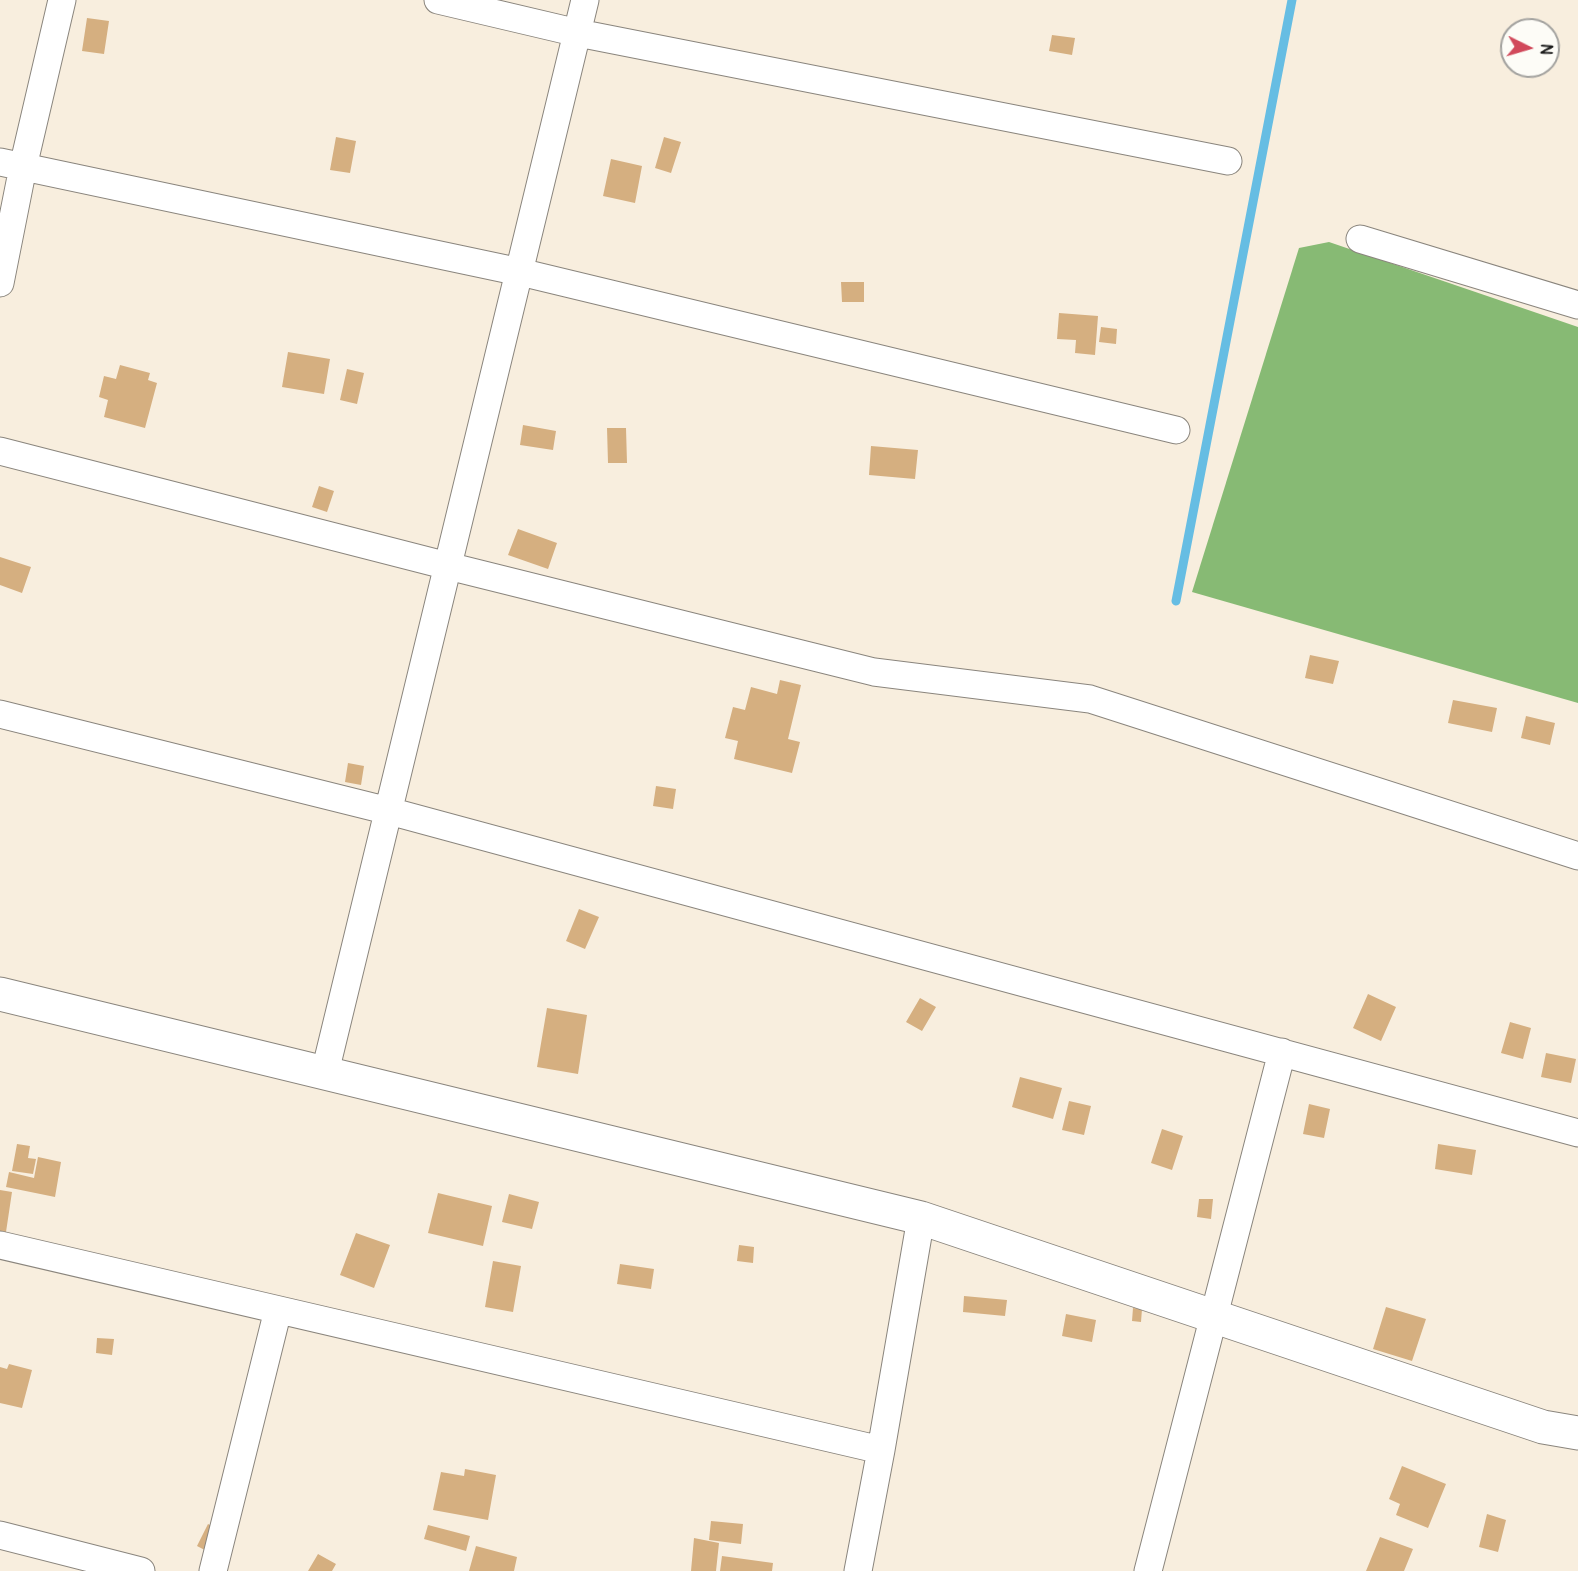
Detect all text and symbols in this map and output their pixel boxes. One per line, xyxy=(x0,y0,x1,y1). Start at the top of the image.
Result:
north arrow xyxy=(1500,18,1560,78)
text: N xyxy=(1536,43,1556,56)

